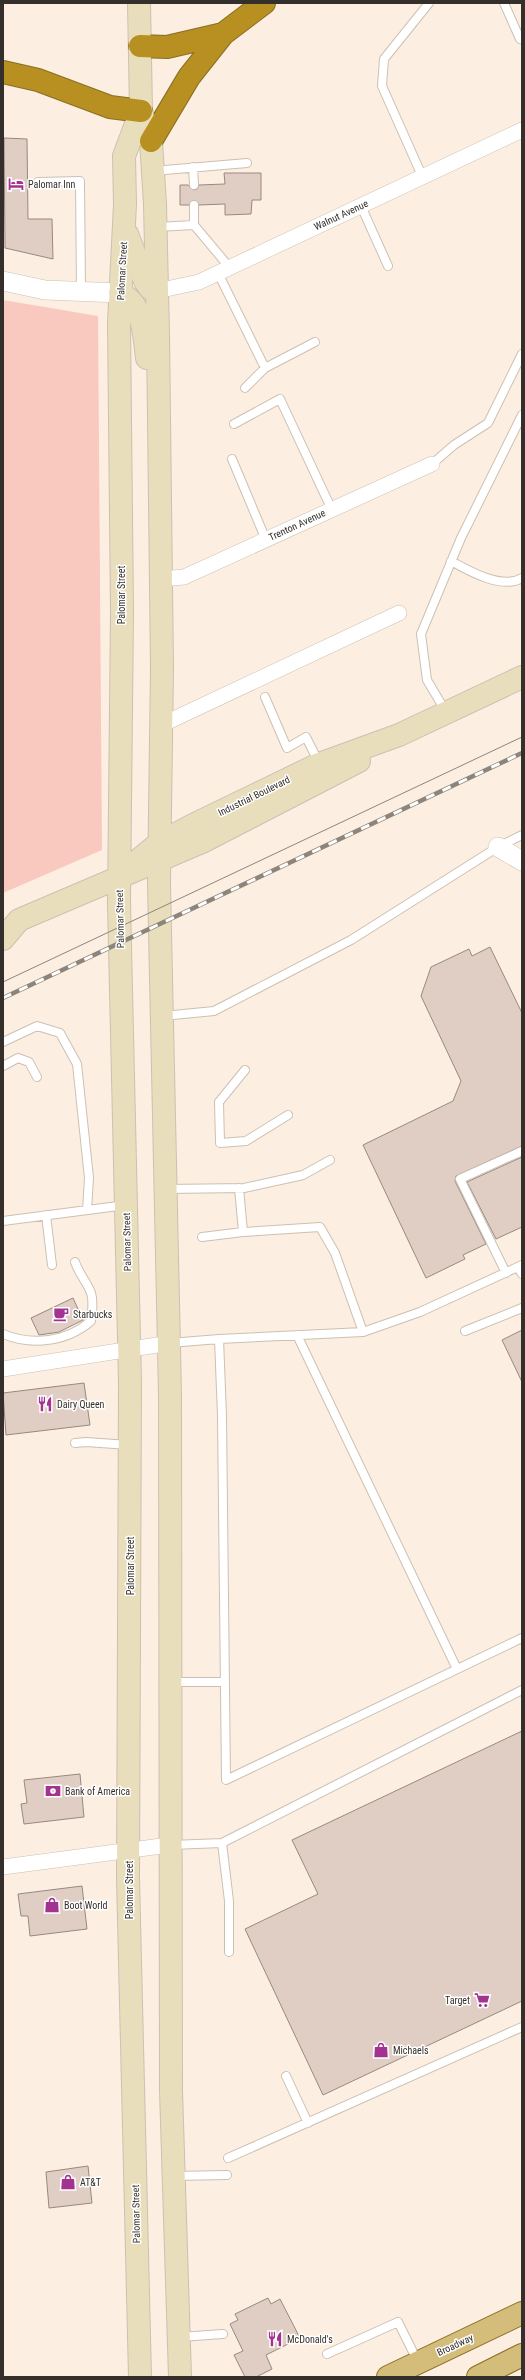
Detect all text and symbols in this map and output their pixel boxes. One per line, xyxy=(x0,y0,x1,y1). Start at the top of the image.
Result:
hotel icon: Palomar Inn xyxy=(7,175,25,193)
place label: Palomar Inn xyxy=(28,179,76,190)
street label: Walnut Avenue xyxy=(312,198,370,232)
street label: Palomar Street xyxy=(115,241,129,301)
street label: Trenton Avenue xyxy=(267,507,327,543)
street label: Palomar Street xyxy=(116,566,127,624)
street label: Industrial Boulevard xyxy=(216,774,292,818)
street label: Palomar Street xyxy=(114,890,126,948)
street label: Palomar Street xyxy=(121,1213,133,1271)
cafe icon: Starbucks xyxy=(52,1305,70,1323)
place label: Starbucks xyxy=(73,1309,113,1320)
restaurant icon: Dairy Queen xyxy=(36,1395,54,1413)
place label: Dairy Queen xyxy=(57,1399,105,1410)
street label: Palomar Street xyxy=(125,1537,136,1595)
bank icon: Bank of America xyxy=(44,1782,62,1800)
place label: Bank of America xyxy=(65,1786,130,1797)
street label: Palomar Street xyxy=(124,1861,135,1919)
shop icon: Boot World xyxy=(43,1896,61,1914)
place label: Boot World xyxy=(64,1900,108,1911)
supermarket icon: Target xyxy=(473,1991,491,2009)
place label: Target xyxy=(445,1995,470,2006)
shop icon: Michaels xyxy=(372,2041,390,2059)
place label: Michaels xyxy=(393,2045,429,2056)
shop icon: AT&T xyxy=(59,2173,77,2191)
place label: AT&T xyxy=(80,2177,101,2188)
street label: Palomar Street xyxy=(130,2185,142,2243)
restaurant icon: McDonald's xyxy=(266,2330,284,2348)
street label: Broadway xyxy=(435,2332,475,2358)
place label: McDonald's xyxy=(287,2334,333,2345)

